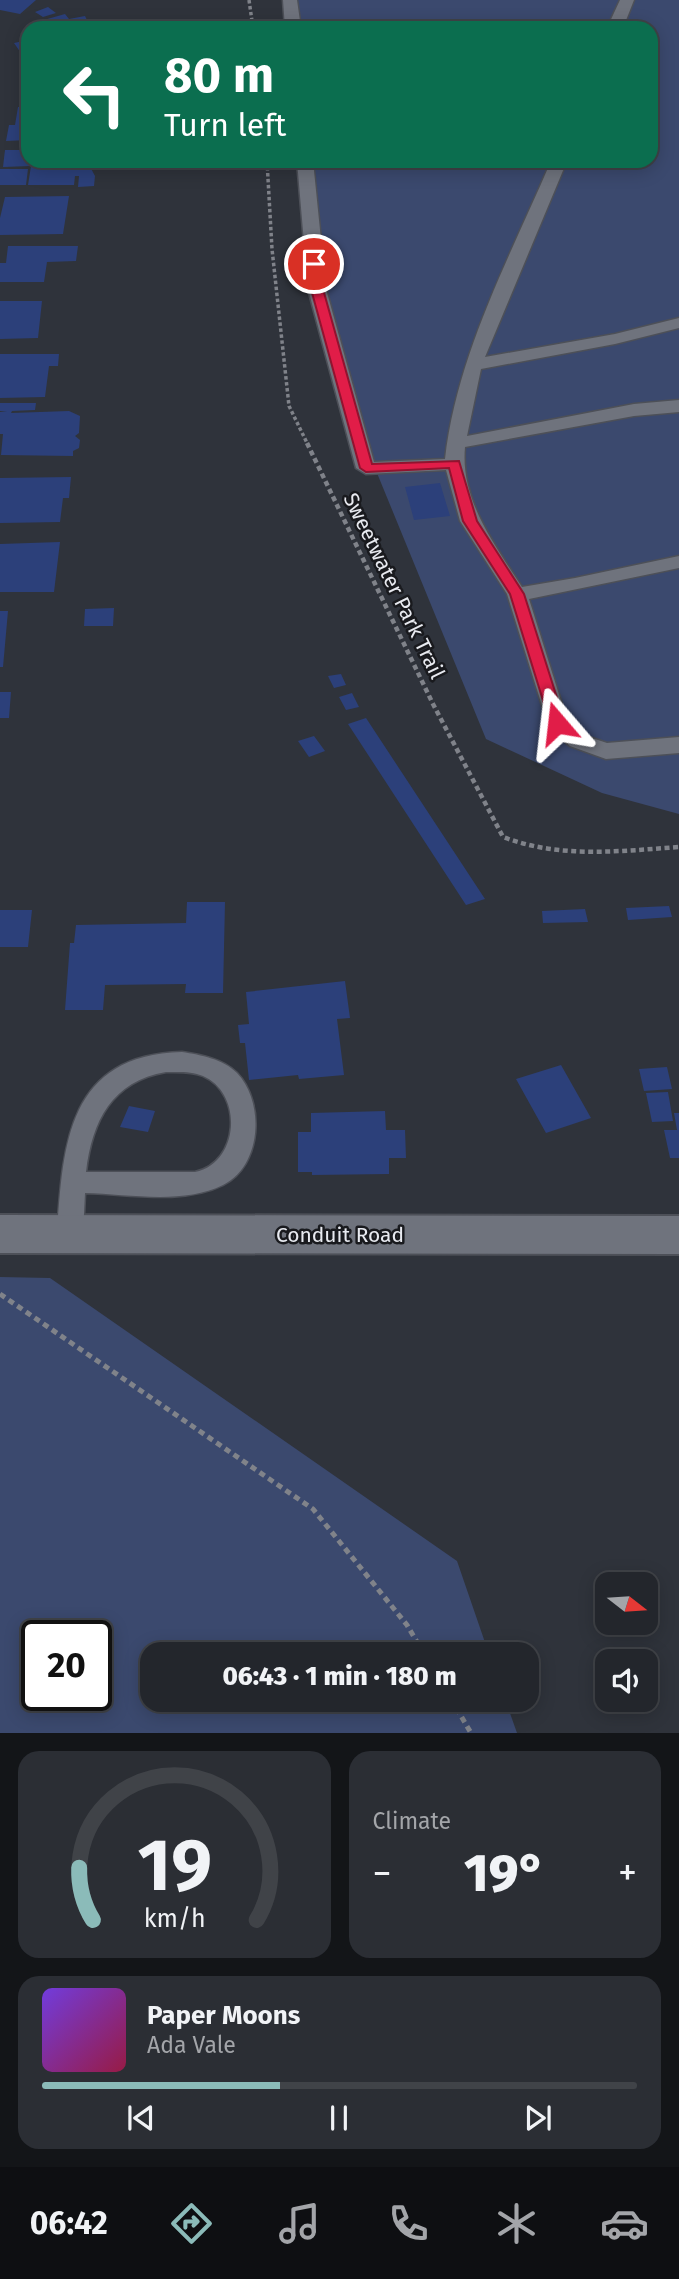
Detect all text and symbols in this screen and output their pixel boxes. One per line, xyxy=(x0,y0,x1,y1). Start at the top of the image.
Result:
text: 80 m xyxy=(164,46,274,105)
icon: left xyxy=(49,49,140,140)
text: Turn left xyxy=(164,106,286,144)
pin xyxy=(284,234,344,294)
icon: arrive xyxy=(295,245,333,283)
street label: Sweetwater Park Trail xyxy=(338,489,450,683)
position arrow xyxy=(520,686,594,760)
street label: Conduit Road xyxy=(276,1222,404,1248)
north arrow xyxy=(595,1572,658,1634)
map controls xyxy=(595,1572,658,1712)
speed limit sign: 20 xyxy=(21,1620,112,1711)
button: sound xyxy=(595,1649,658,1712)
text: 06:43 · 1 min · 180 m xyxy=(222,1661,457,1692)
text: Climate xyxy=(373,1807,451,1835)
text: 19 xyxy=(137,1823,212,1910)
text: 19° xyxy=(464,1842,545,1905)
text: − xyxy=(373,1850,392,1896)
text: + xyxy=(618,1850,637,1896)
text: km/h xyxy=(143,1904,205,1934)
text: Paper Moons xyxy=(147,2000,300,2031)
text: Ada Vale xyxy=(147,2031,236,2059)
icon: previous xyxy=(122,2099,160,2137)
icon: pause xyxy=(320,2099,358,2137)
icon: next xyxy=(519,2099,557,2137)
icon: directions xyxy=(167,2199,216,2248)
icon: music xyxy=(275,2199,324,2248)
icon: phone xyxy=(384,2199,433,2248)
icon: climate xyxy=(492,2199,541,2248)
icon: car xyxy=(600,2199,649,2248)
text: 06:42 xyxy=(30,2204,108,2242)

